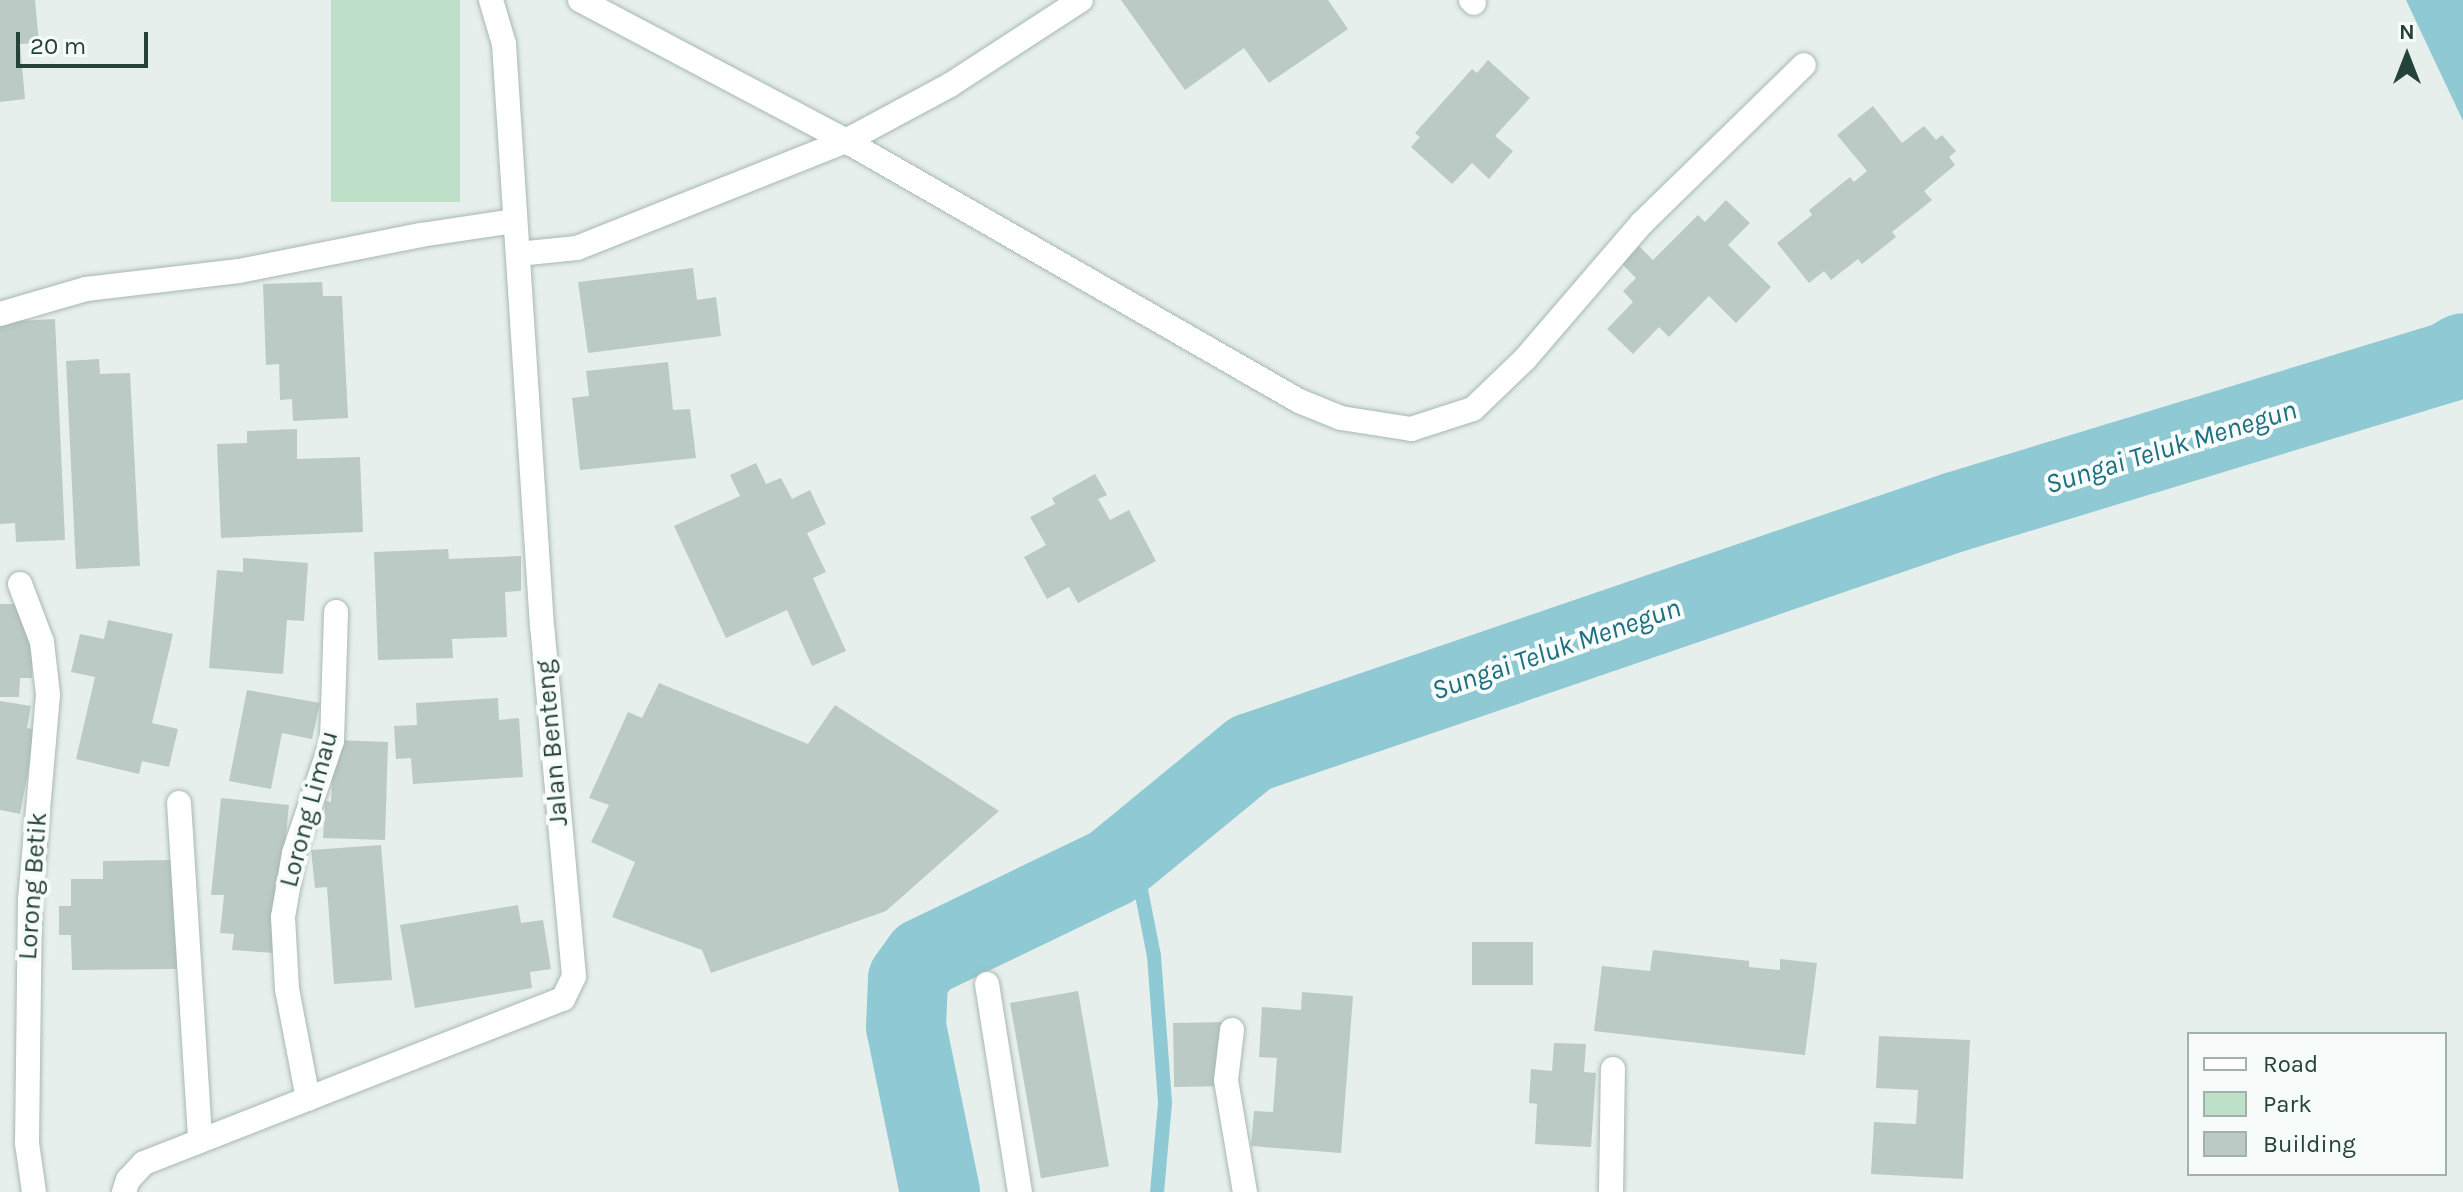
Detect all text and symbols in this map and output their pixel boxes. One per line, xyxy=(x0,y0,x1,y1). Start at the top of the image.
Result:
scale bar xyxy=(20,16,152,66)
north arrow xyxy=(2367,16,2447,96)
text: N xyxy=(2399,19,2415,45)
text: 20 m xyxy=(30,32,86,60)
water label: Sungai Teluk Menegun xyxy=(2041,393,2301,501)
water label: Sungai Teluk Menegun xyxy=(1427,591,1685,707)
street label: Jalan Benteng xyxy=(529,658,575,828)
street label: Lorong Limau xyxy=(273,727,345,891)
street label: Lorong Betik xyxy=(12,811,54,961)
legend xyxy=(2187,1032,2447,1176)
text: Road xyxy=(2263,1050,2318,1078)
text: Park xyxy=(2263,1090,2312,1118)
text: Building xyxy=(2263,1130,2356,1158)

